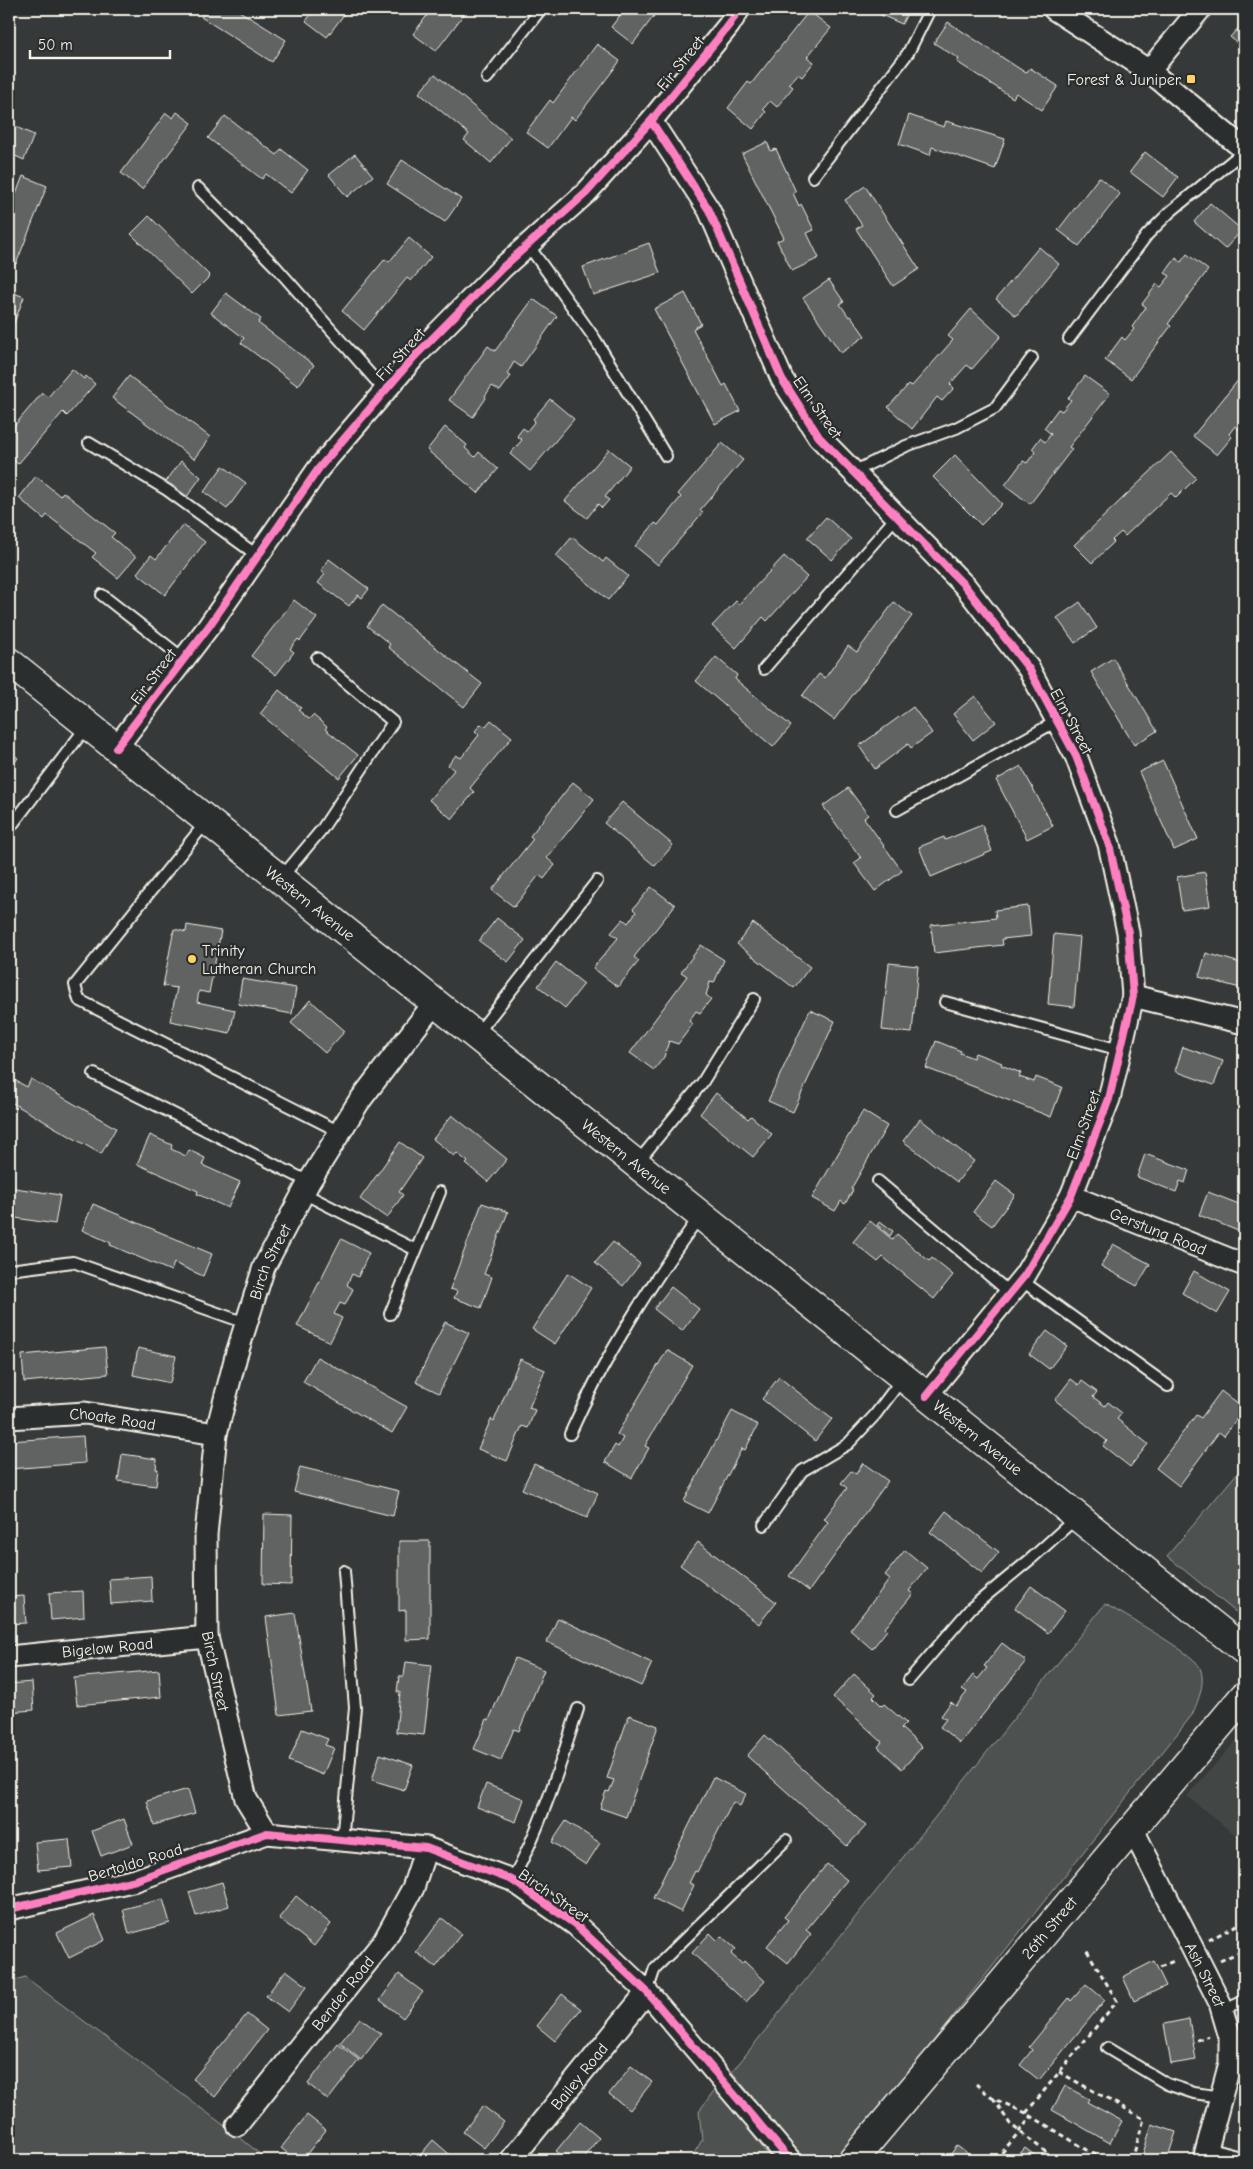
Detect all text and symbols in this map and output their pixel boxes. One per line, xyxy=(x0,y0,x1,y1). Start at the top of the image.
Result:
scale bar xyxy=(30,28,170,60)
street label: Fir Street xyxy=(653,33,708,94)
text: 50 m xyxy=(38,36,73,54)
place label: Forest & Juniper xyxy=(1067,71,1182,89)
marker: Forest & Juniper xyxy=(1185,73,1197,85)
street label: Fir Street xyxy=(372,324,429,385)
street label: Elm Street xyxy=(789,373,845,442)
street label: Fir Street xyxy=(127,645,181,708)
street label: Elm Street xyxy=(1046,686,1096,758)
street label: Western Avenue xyxy=(262,863,358,945)
place label: Trinity Lutheran Church xyxy=(202,942,316,978)
marker: Trinity Lutheran Church xyxy=(186,953,198,965)
street label: Elm Street xyxy=(1063,1088,1105,1162)
street label: Western Avenue xyxy=(578,1116,674,1198)
street label: Gerstung Road xyxy=(1107,1204,1209,1259)
street label: Birch Street xyxy=(246,1221,295,1302)
street label: Western Avenue xyxy=(929,1397,1026,1479)
street label: Choate Road xyxy=(69,1405,157,1434)
street label: Birch Street xyxy=(198,1630,232,1713)
street label: Bigelow Road xyxy=(61,1634,154,1662)
street label: Bertoldo Road xyxy=(86,1840,184,1886)
street label: Birch Street xyxy=(515,1865,592,1927)
street label: 26th Street xyxy=(1018,1893,1081,1963)
street label: Ash Street xyxy=(1181,1940,1229,2009)
street label: Bender Road xyxy=(308,1953,378,2034)
street label: Bailey Road xyxy=(547,2040,612,2114)

